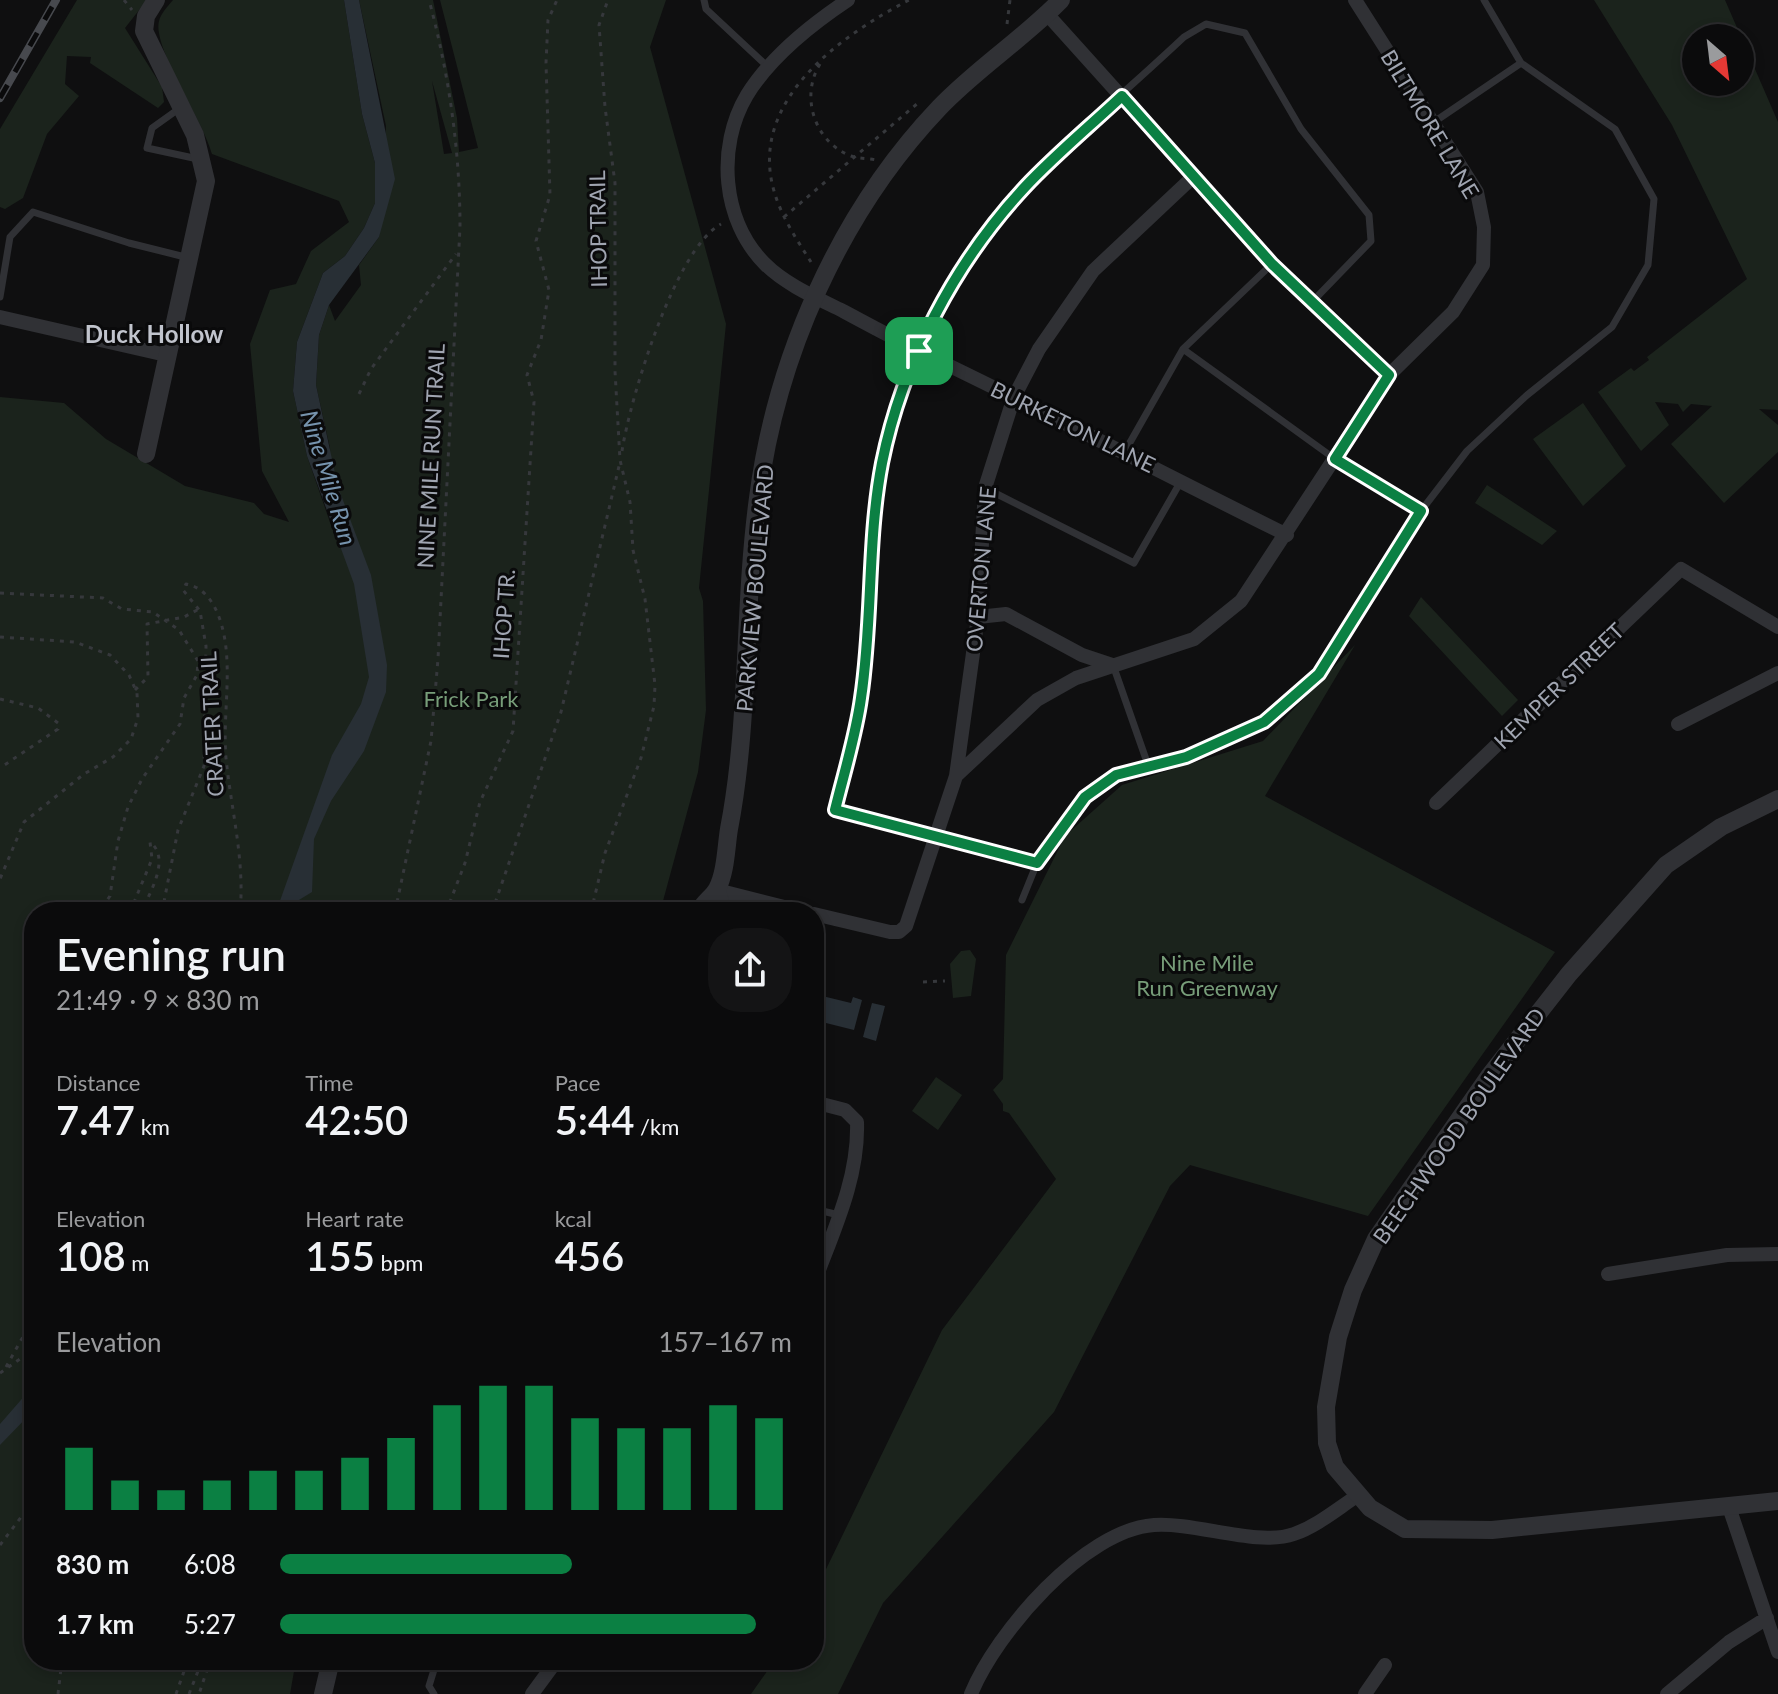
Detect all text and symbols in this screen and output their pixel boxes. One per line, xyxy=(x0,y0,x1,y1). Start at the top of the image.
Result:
north arrow xyxy=(1682,24,1754,96)
map controls xyxy=(1682,24,1754,96)
street label: BILTMORE LANE xyxy=(1375,45,1485,203)
street label: IHOP TRAIL xyxy=(583,170,612,288)
pin xyxy=(885,317,953,385)
district label: Duck Hollow xyxy=(85,319,224,348)
icon: arrive xyxy=(897,329,941,373)
street label: NINE MILE RUN TRAIL xyxy=(411,343,450,569)
street label: BURKETON LANE xyxy=(987,375,1160,478)
water label: Nine Mile Run xyxy=(295,406,364,549)
street label: PARKVIEW BOULEVARD xyxy=(730,463,779,713)
street label: OVERTON LANE xyxy=(960,485,1001,653)
street label: IHOP TR. xyxy=(487,568,520,660)
street label: KEMPER STREET xyxy=(1488,617,1629,754)
street label: CRATER TRAIL xyxy=(194,651,229,797)
park label: Frick Park xyxy=(423,685,519,712)
text: Evening run xyxy=(56,928,286,980)
button: share xyxy=(708,928,792,1012)
park label: Nine Mile Run Greenway xyxy=(1136,949,1278,1001)
text: 21:49 · 9 × 830 m xyxy=(56,984,260,1016)
street label: BEECHWOOD BOULEVARD xyxy=(1367,1002,1551,1249)
text: Distance xyxy=(56,1069,140,1096)
text: Time xyxy=(305,1069,353,1096)
text: Pace xyxy=(555,1069,600,1096)
text: 7.47 xyxy=(56,1096,135,1144)
text: 42:50 xyxy=(305,1096,408,1144)
text: 5:44 xyxy=(555,1096,634,1144)
text: km xyxy=(135,1113,170,1140)
text: /km xyxy=(634,1113,679,1140)
text: Elevation xyxy=(56,1205,145,1232)
text: Heart rate xyxy=(305,1205,404,1232)
text: kcal xyxy=(555,1205,592,1232)
text: 108 xyxy=(56,1232,126,1280)
text: 155 xyxy=(305,1232,375,1280)
text: 456 xyxy=(555,1232,624,1280)
text: m xyxy=(126,1249,149,1276)
text: bpm xyxy=(375,1249,423,1276)
text: Elevation xyxy=(56,1326,162,1358)
text: 157–167 m xyxy=(658,1326,792,1358)
text: 830 m xyxy=(56,1548,129,1580)
text: 6:08 xyxy=(184,1548,236,1580)
text: 1.7 km xyxy=(56,1608,134,1640)
text: 5:27 xyxy=(184,1608,236,1640)

